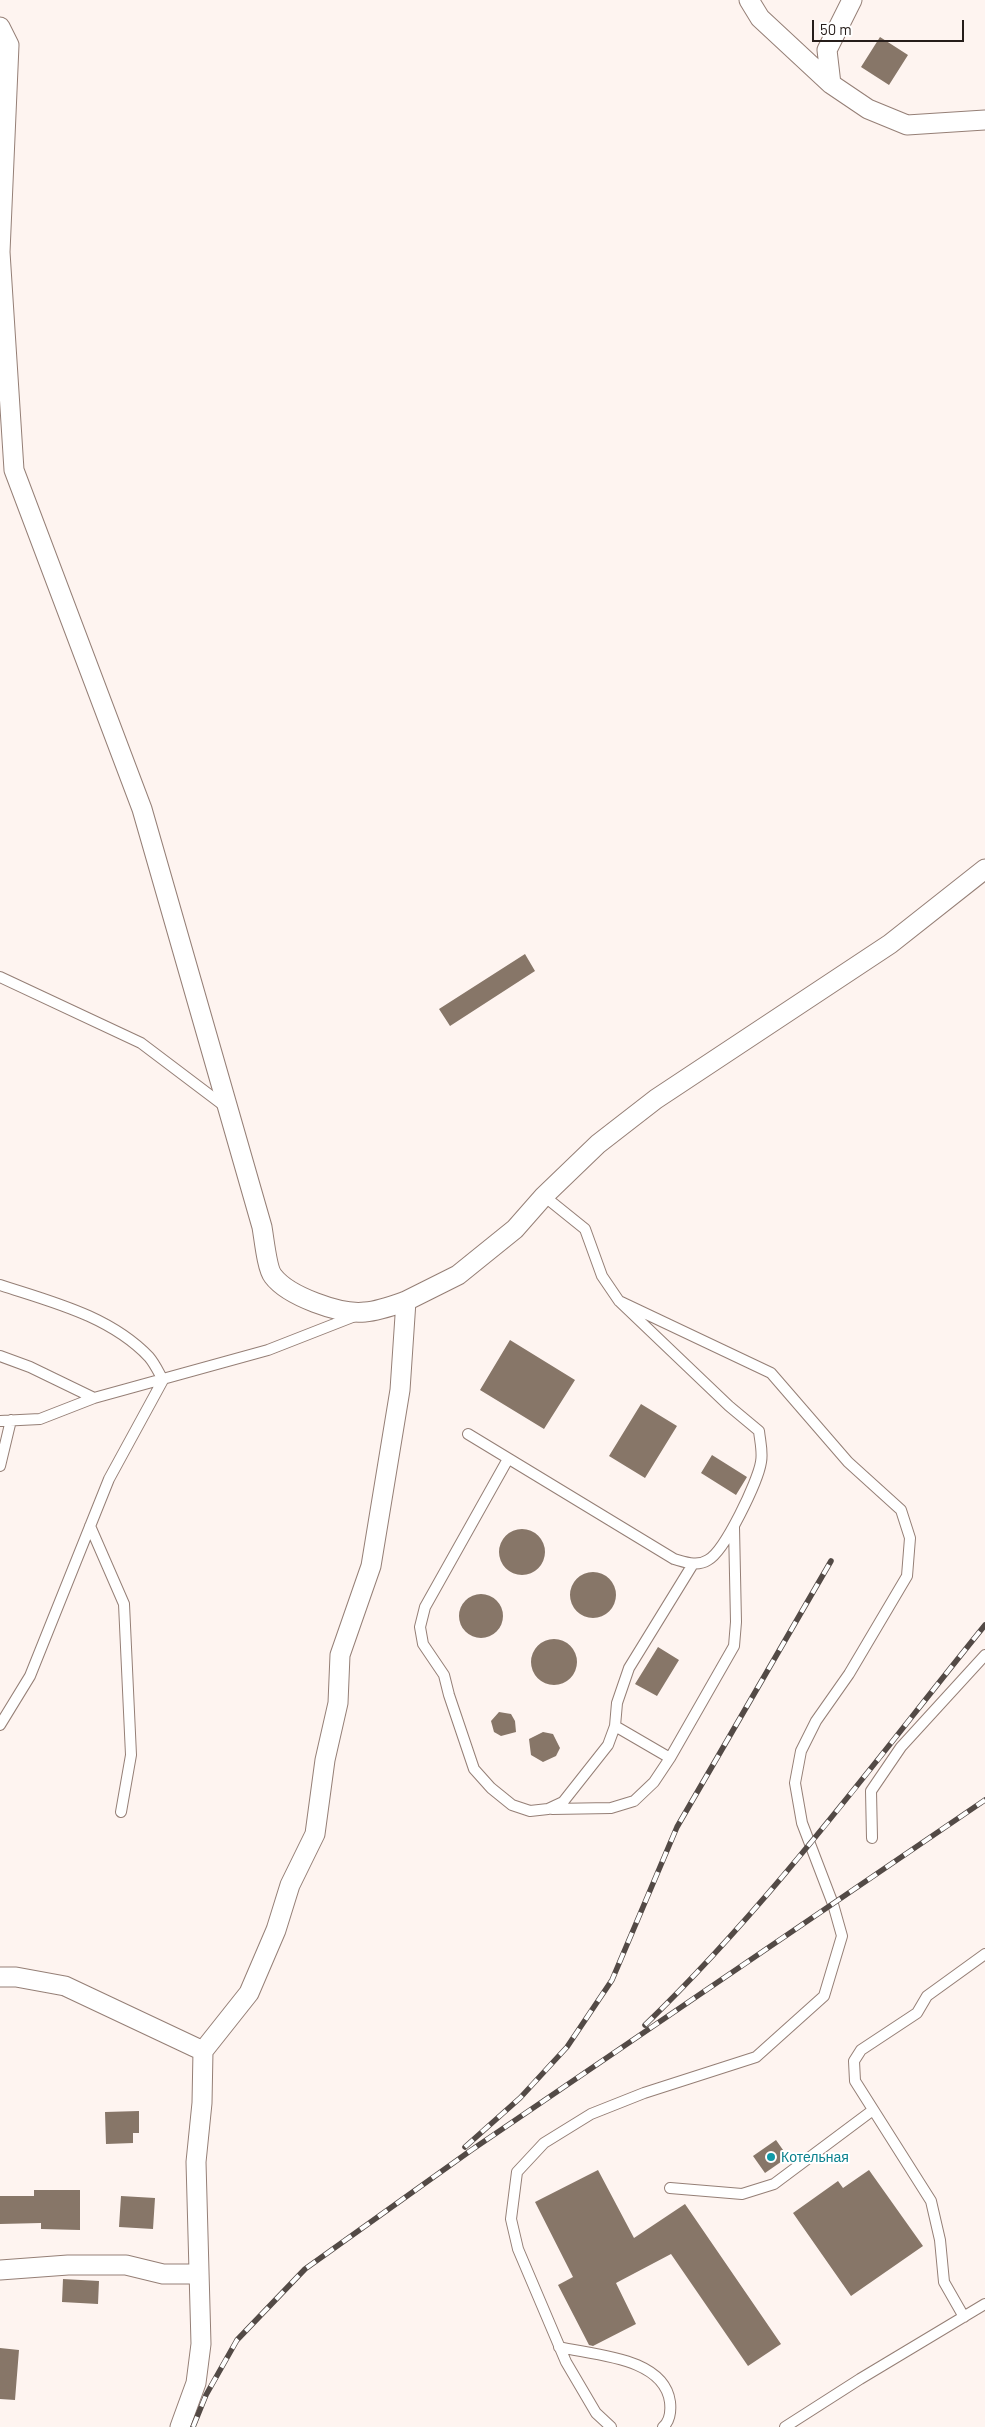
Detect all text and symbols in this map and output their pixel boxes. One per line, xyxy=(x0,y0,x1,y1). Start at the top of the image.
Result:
scale bar xyxy=(815,10,968,42)
text: 50 m xyxy=(820,20,852,38)
place label: Котельная xyxy=(781,2149,849,2165)
marker: Котельная xyxy=(765,2151,777,2163)

